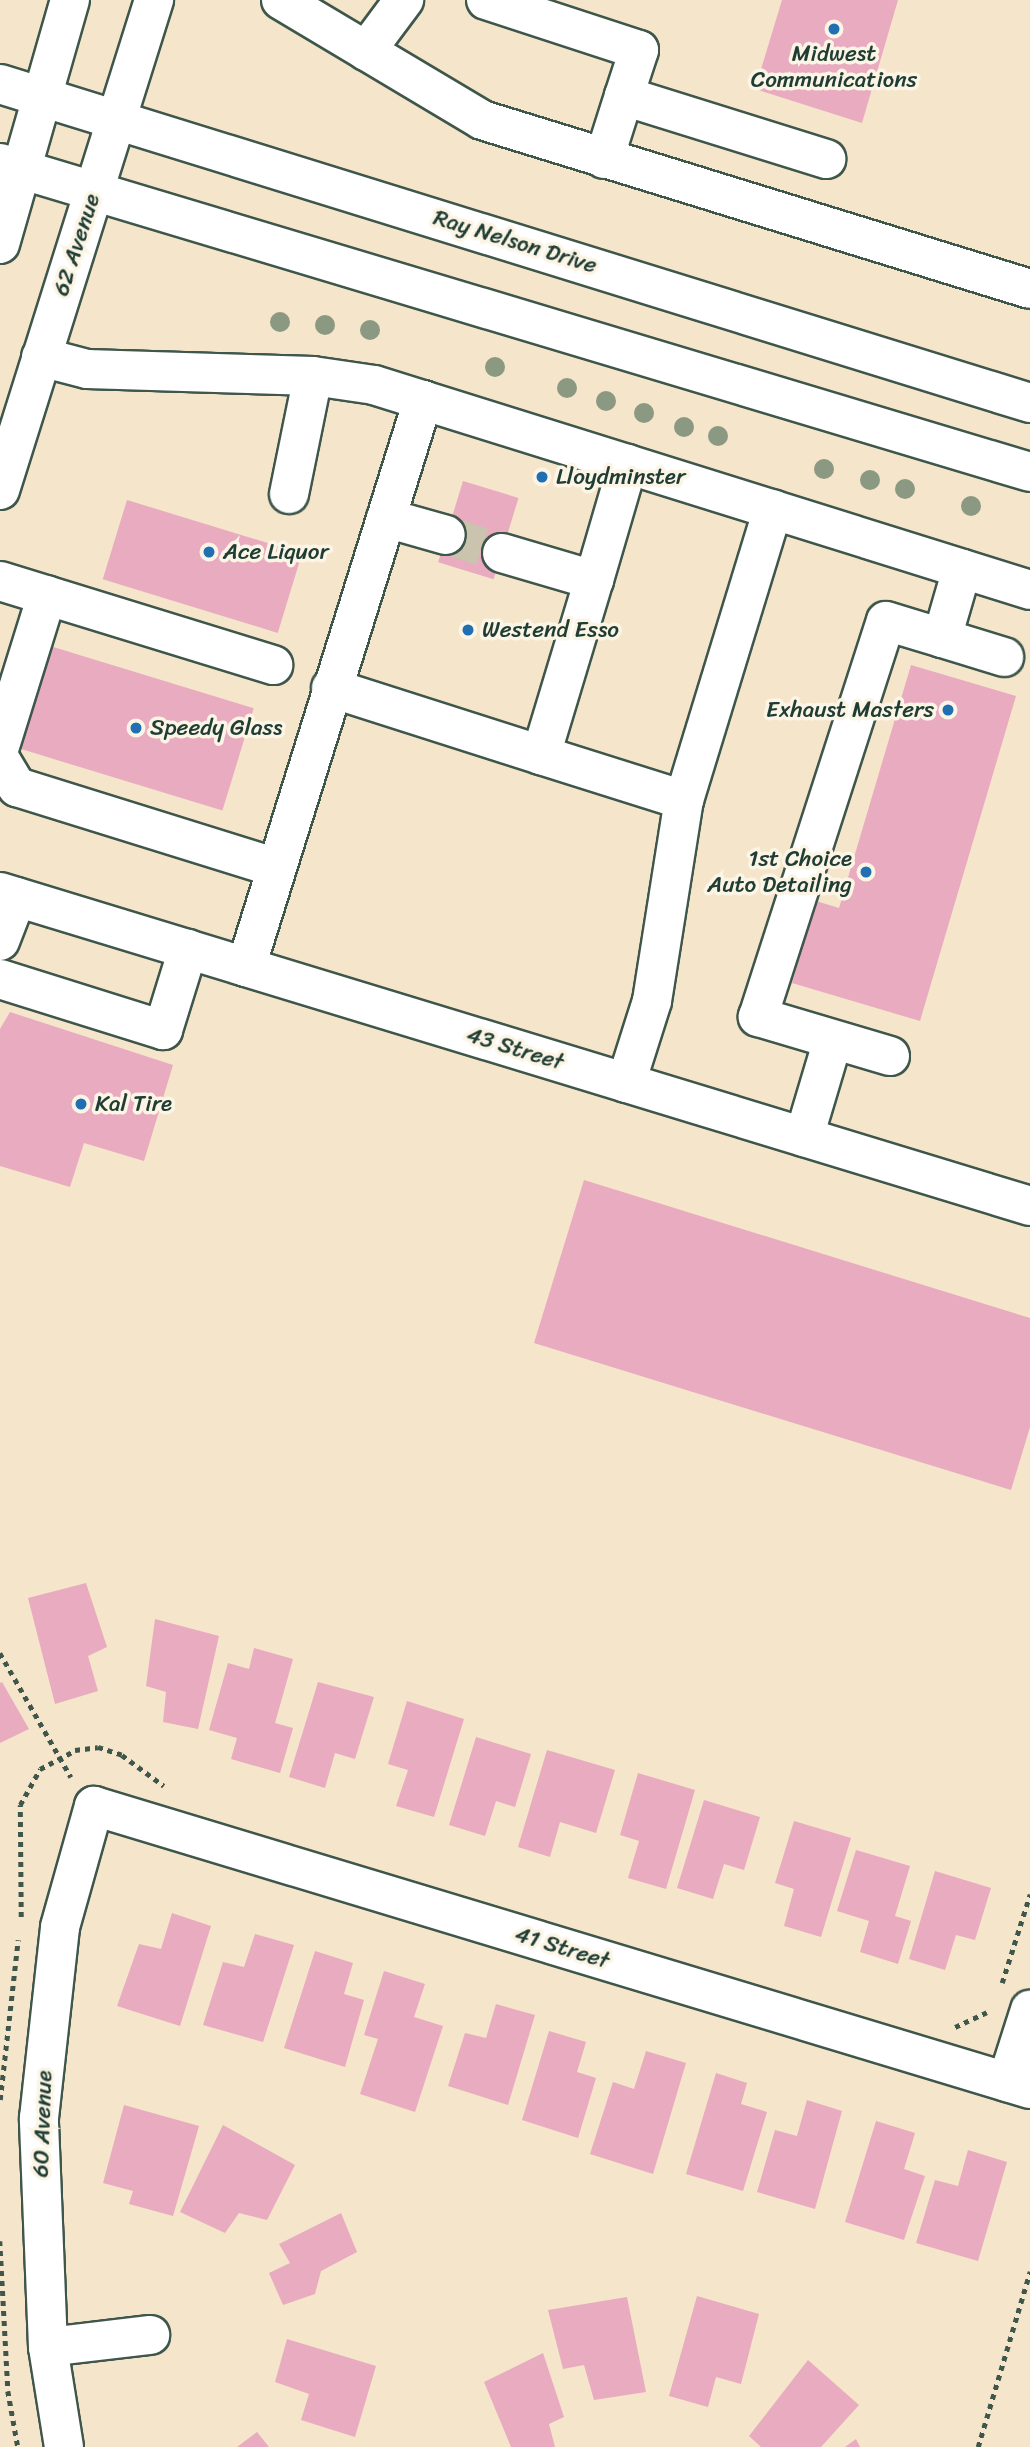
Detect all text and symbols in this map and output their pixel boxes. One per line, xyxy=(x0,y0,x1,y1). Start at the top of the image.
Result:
marker: Midwest Communications xyxy=(826,21,842,37)
place label: Midwest Communications xyxy=(751,40,917,94)
street label: 62 Avenue xyxy=(48,190,106,300)
street label: Ray Nelson Drive xyxy=(429,204,601,280)
place label: Lloydminster xyxy=(556,463,685,491)
marker: Lloydminster xyxy=(534,469,550,485)
place label: Ace Liquor xyxy=(223,538,329,566)
marker: Ace Liquor xyxy=(201,544,217,560)
place label: Westend Esso xyxy=(482,616,620,644)
marker: Westend Esso xyxy=(460,622,476,638)
place label: Exhaust Masters xyxy=(765,696,934,724)
marker: Exhaust Masters xyxy=(940,702,956,718)
place label: Speedy Glass xyxy=(150,714,283,742)
marker: Speedy Glass xyxy=(128,720,144,736)
place label: 1st Choice Auto Detailing xyxy=(706,845,852,899)
marker: 1st Choice Auto Detailing xyxy=(858,864,874,880)
street label: 43 Street xyxy=(463,1021,567,1077)
place label: Kal Tire xyxy=(95,1090,173,1118)
marker: Kal Tire xyxy=(73,1096,89,1112)
street label: 41 Street xyxy=(512,1921,612,1975)
street label: 60 Avenue xyxy=(27,2070,59,2178)

